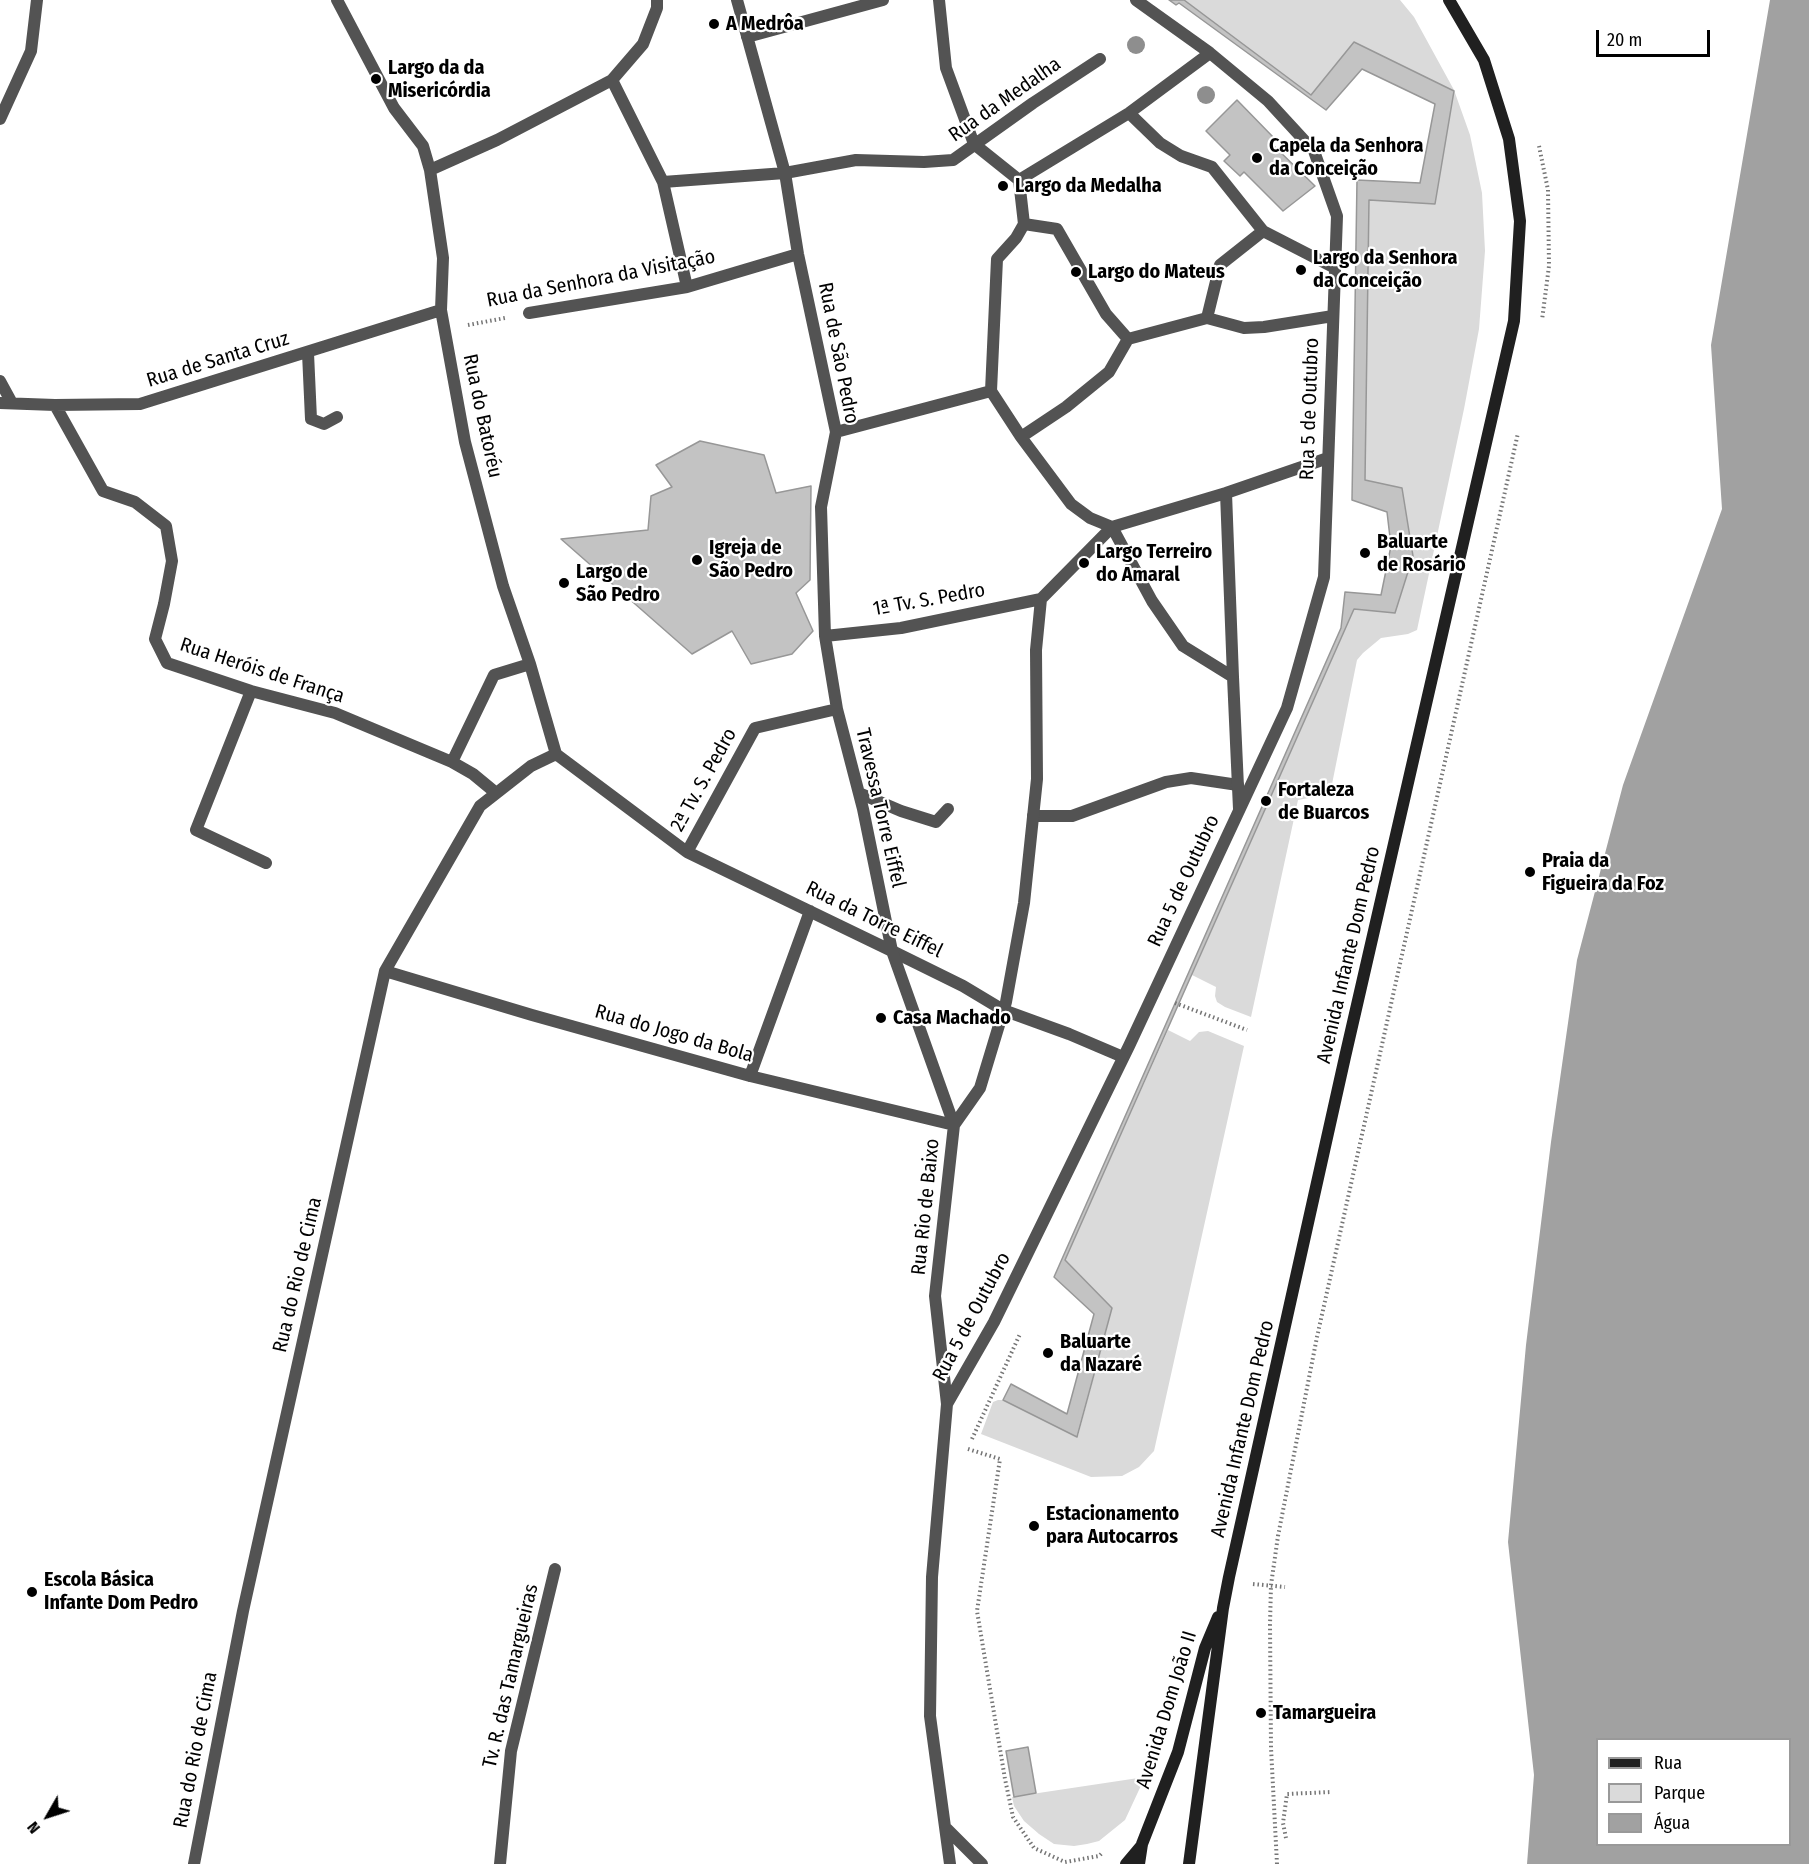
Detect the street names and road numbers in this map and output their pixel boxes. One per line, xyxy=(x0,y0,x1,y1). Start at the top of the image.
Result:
street label: Rua da Medalha xyxy=(944,53,1066,147)
street label: Rua da Senhora da Visitação xyxy=(485,245,717,313)
street label: Rua de São Pedro xyxy=(813,280,863,426)
street label: Rua de Santa Cruz xyxy=(144,327,292,393)
street label: Rua 5 de Outubro xyxy=(1296,337,1324,481)
street label: Rua do Batoréu xyxy=(457,352,507,480)
street label: 1ª Tv. S. Pedro xyxy=(871,578,987,622)
street label: Rua Heróis de França xyxy=(177,633,347,709)
street label: 2ª Tv. S. Pedro xyxy=(666,724,742,836)
street label: Travessa Torre Eiffel xyxy=(850,726,910,890)
street label: Rua 5 de Outubro xyxy=(1143,811,1225,951)
street label: Avenida Infante Dom Pedro xyxy=(1312,844,1386,1066)
street label: Rua da Torre Eiffel xyxy=(802,876,946,964)
street label: Rua do Jogo da Bola xyxy=(592,1000,756,1068)
street label: Rua Rio de Baixo xyxy=(907,1138,945,1276)
street label: Rua do Rio de Cima xyxy=(268,1195,328,1355)
street label: Rua 5 de Outubro xyxy=(928,1248,1016,1386)
street label: Avenida Infante Dom Pedro xyxy=(1206,1318,1280,1540)
street label: Tv. R. das Tamargueiras xyxy=(478,1582,544,1770)
street label: Avenida Dom João II xyxy=(1132,1628,1202,1792)
street label: Rua do Rio de Cima xyxy=(169,1670,223,1830)

